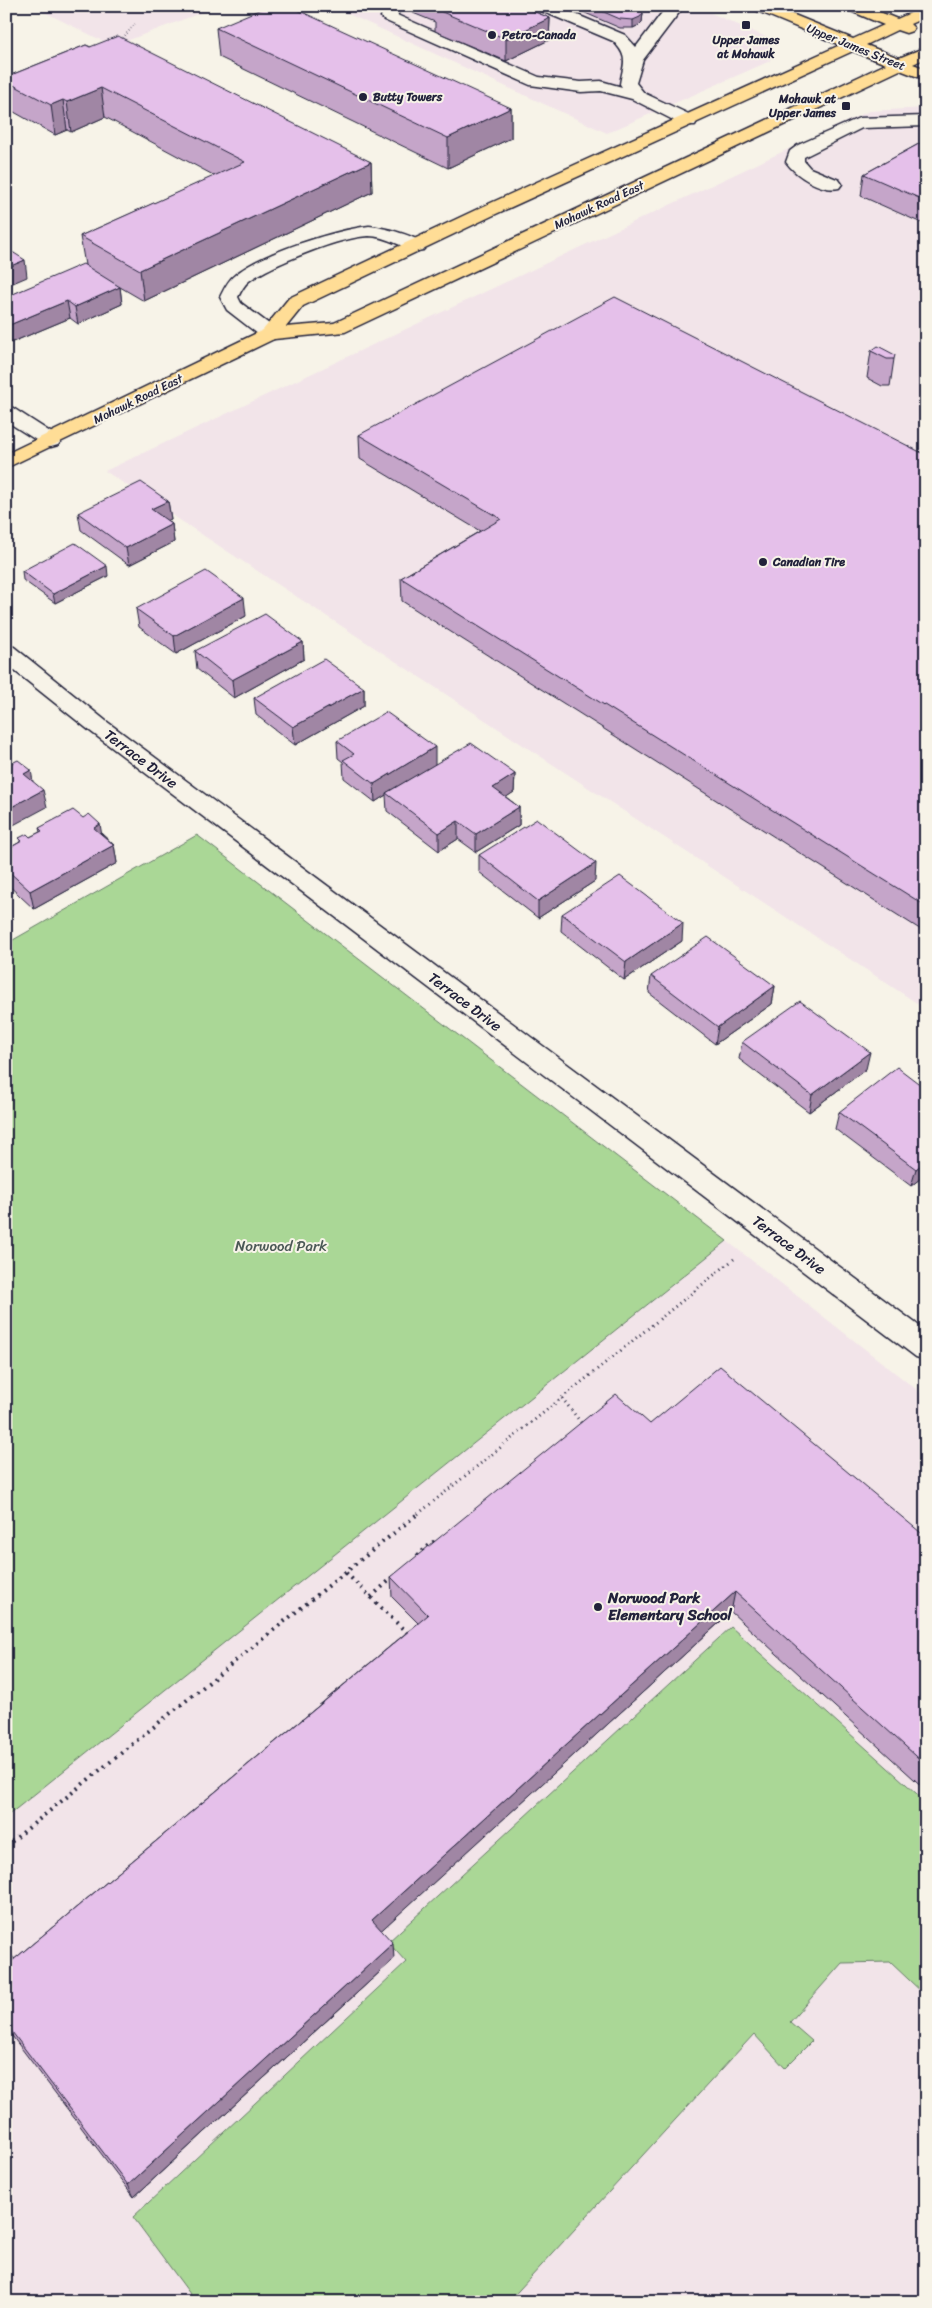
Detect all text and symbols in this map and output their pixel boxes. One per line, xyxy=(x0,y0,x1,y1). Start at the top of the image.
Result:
street label: Upper James Street xyxy=(803,17,909,77)
marker: Upper James at Mohawk xyxy=(740,19,752,31)
place label: Petro-Canada xyxy=(502,24,577,46)
marker: Petro-Canada xyxy=(486,29,498,41)
place label: Upper James at Mohawk xyxy=(713,29,780,65)
place label: Butty Towers xyxy=(373,86,443,108)
place label: Mohawk at Upper James xyxy=(769,88,837,124)
marker: Butty Towers xyxy=(357,91,369,103)
marker: Mohawk at Upper James xyxy=(840,100,852,112)
street label: Mohawk Road East xyxy=(550,174,649,236)
street label: Mohawk Road East xyxy=(89,367,188,430)
place label: Canadian Tire xyxy=(772,551,845,573)
marker: Canadian Tire xyxy=(757,556,769,568)
street label: Terrace Drive xyxy=(98,722,184,796)
street label: Terrace Drive xyxy=(422,965,508,1039)
street label: Terrace Drive xyxy=(746,1208,832,1282)
park label: Norwood Park xyxy=(235,1233,327,1259)
place label: Norwood Park Elementary School xyxy=(607,1585,733,1628)
marker: Norwood Park Elementary School xyxy=(592,1601,604,1613)

